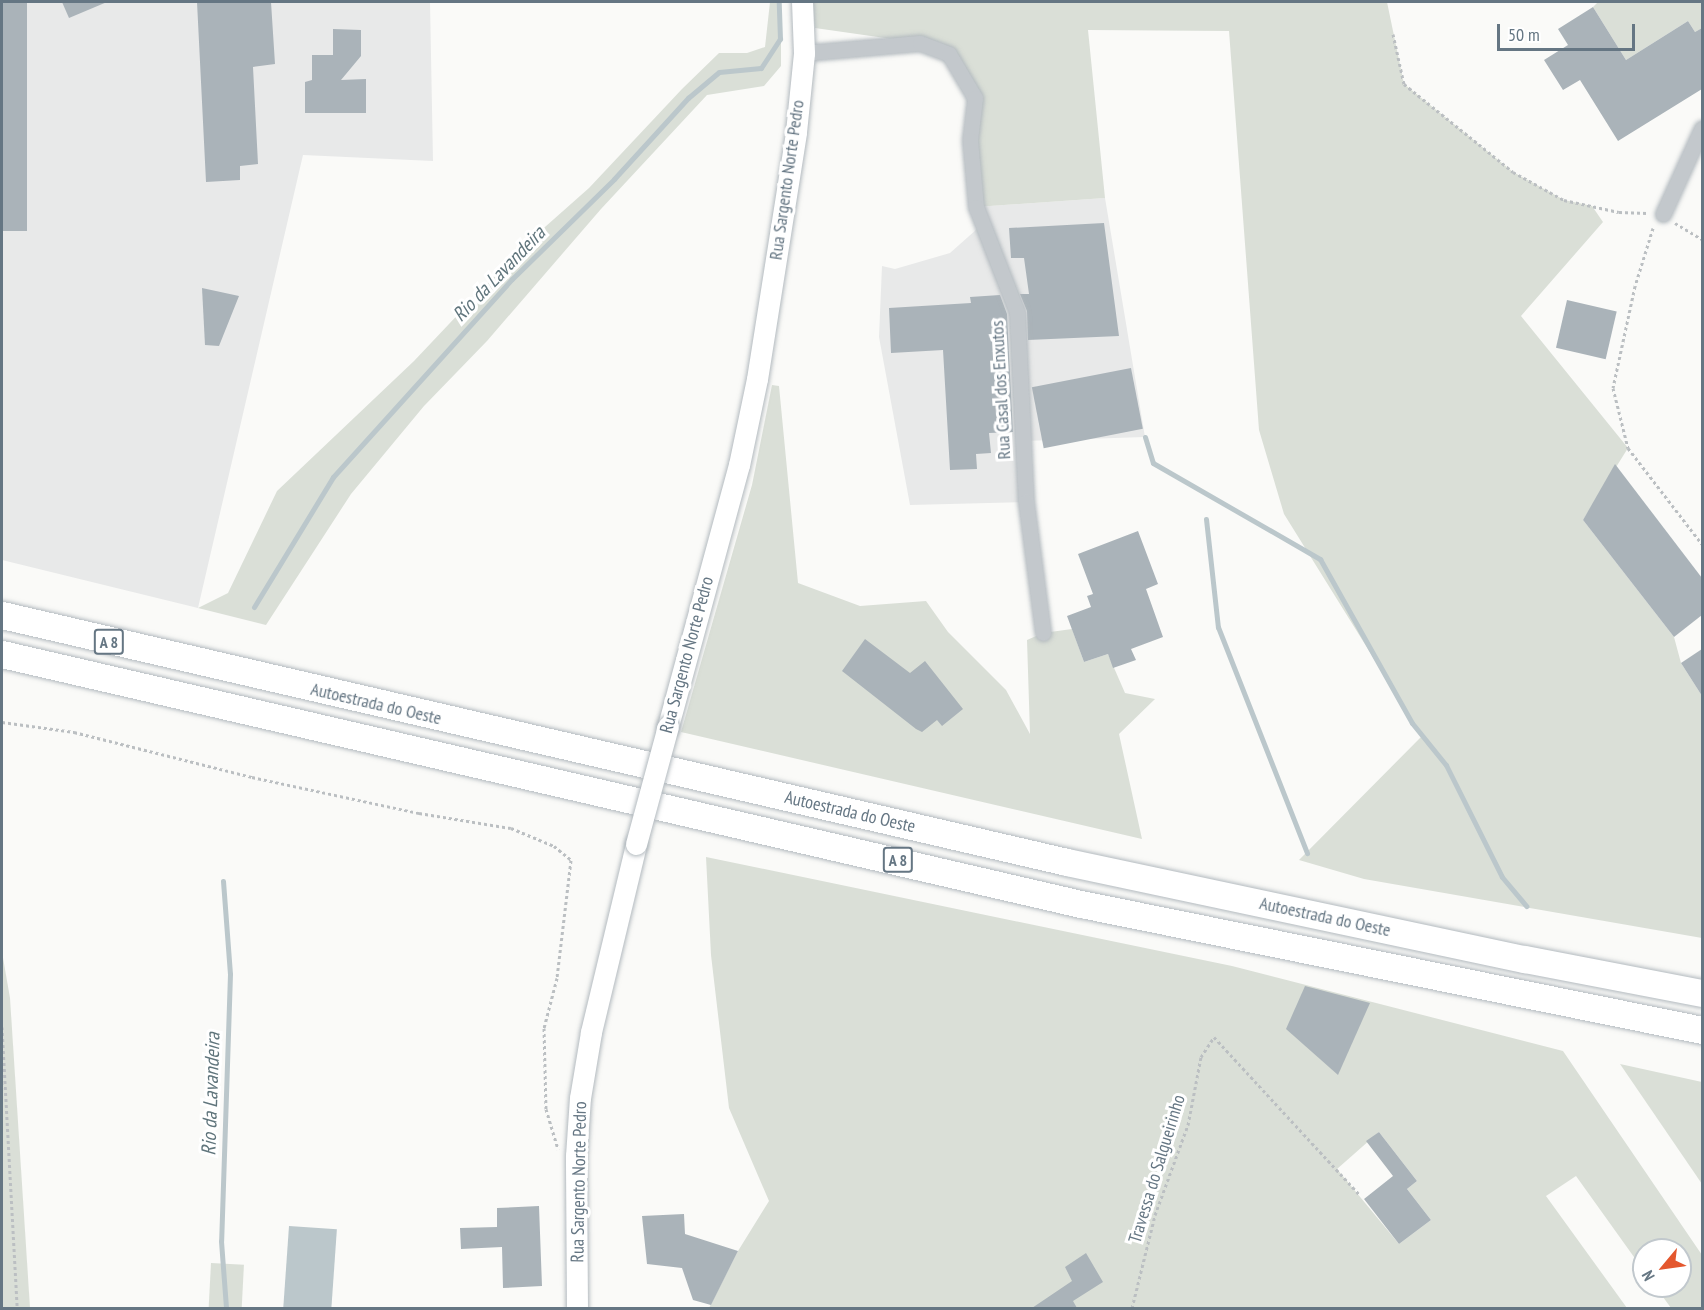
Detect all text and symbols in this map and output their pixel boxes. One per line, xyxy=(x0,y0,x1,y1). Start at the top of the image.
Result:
scale bar xyxy=(1500,12,1638,50)
text: 50 m xyxy=(1508,23,1540,46)
street label: Rua Sargento Norte Pedro xyxy=(765,99,809,261)
water label: Rio da Lavandeira xyxy=(448,221,550,327)
street label: Rua Casal dos Enxutos xyxy=(987,320,1015,460)
street label: Rua Sargento Norte Pedro xyxy=(656,574,718,736)
road number: A 8 xyxy=(92,629,126,655)
street label: Autoestrada do Oeste xyxy=(309,678,443,730)
street label: Autoestrada do Oeste xyxy=(783,786,917,838)
road number: A 8 xyxy=(882,847,914,873)
street label: Autoestrada do Oeste xyxy=(1258,893,1392,941)
water label: Rio da Lavandeira xyxy=(197,1032,225,1156)
street label: Travessa do Salgueirinho xyxy=(1124,1092,1190,1246)
street label: Rua Sargento Norte Pedro xyxy=(567,1101,591,1263)
north arrow xyxy=(1632,1238,1692,1298)
text: N xyxy=(1637,1267,1659,1284)

